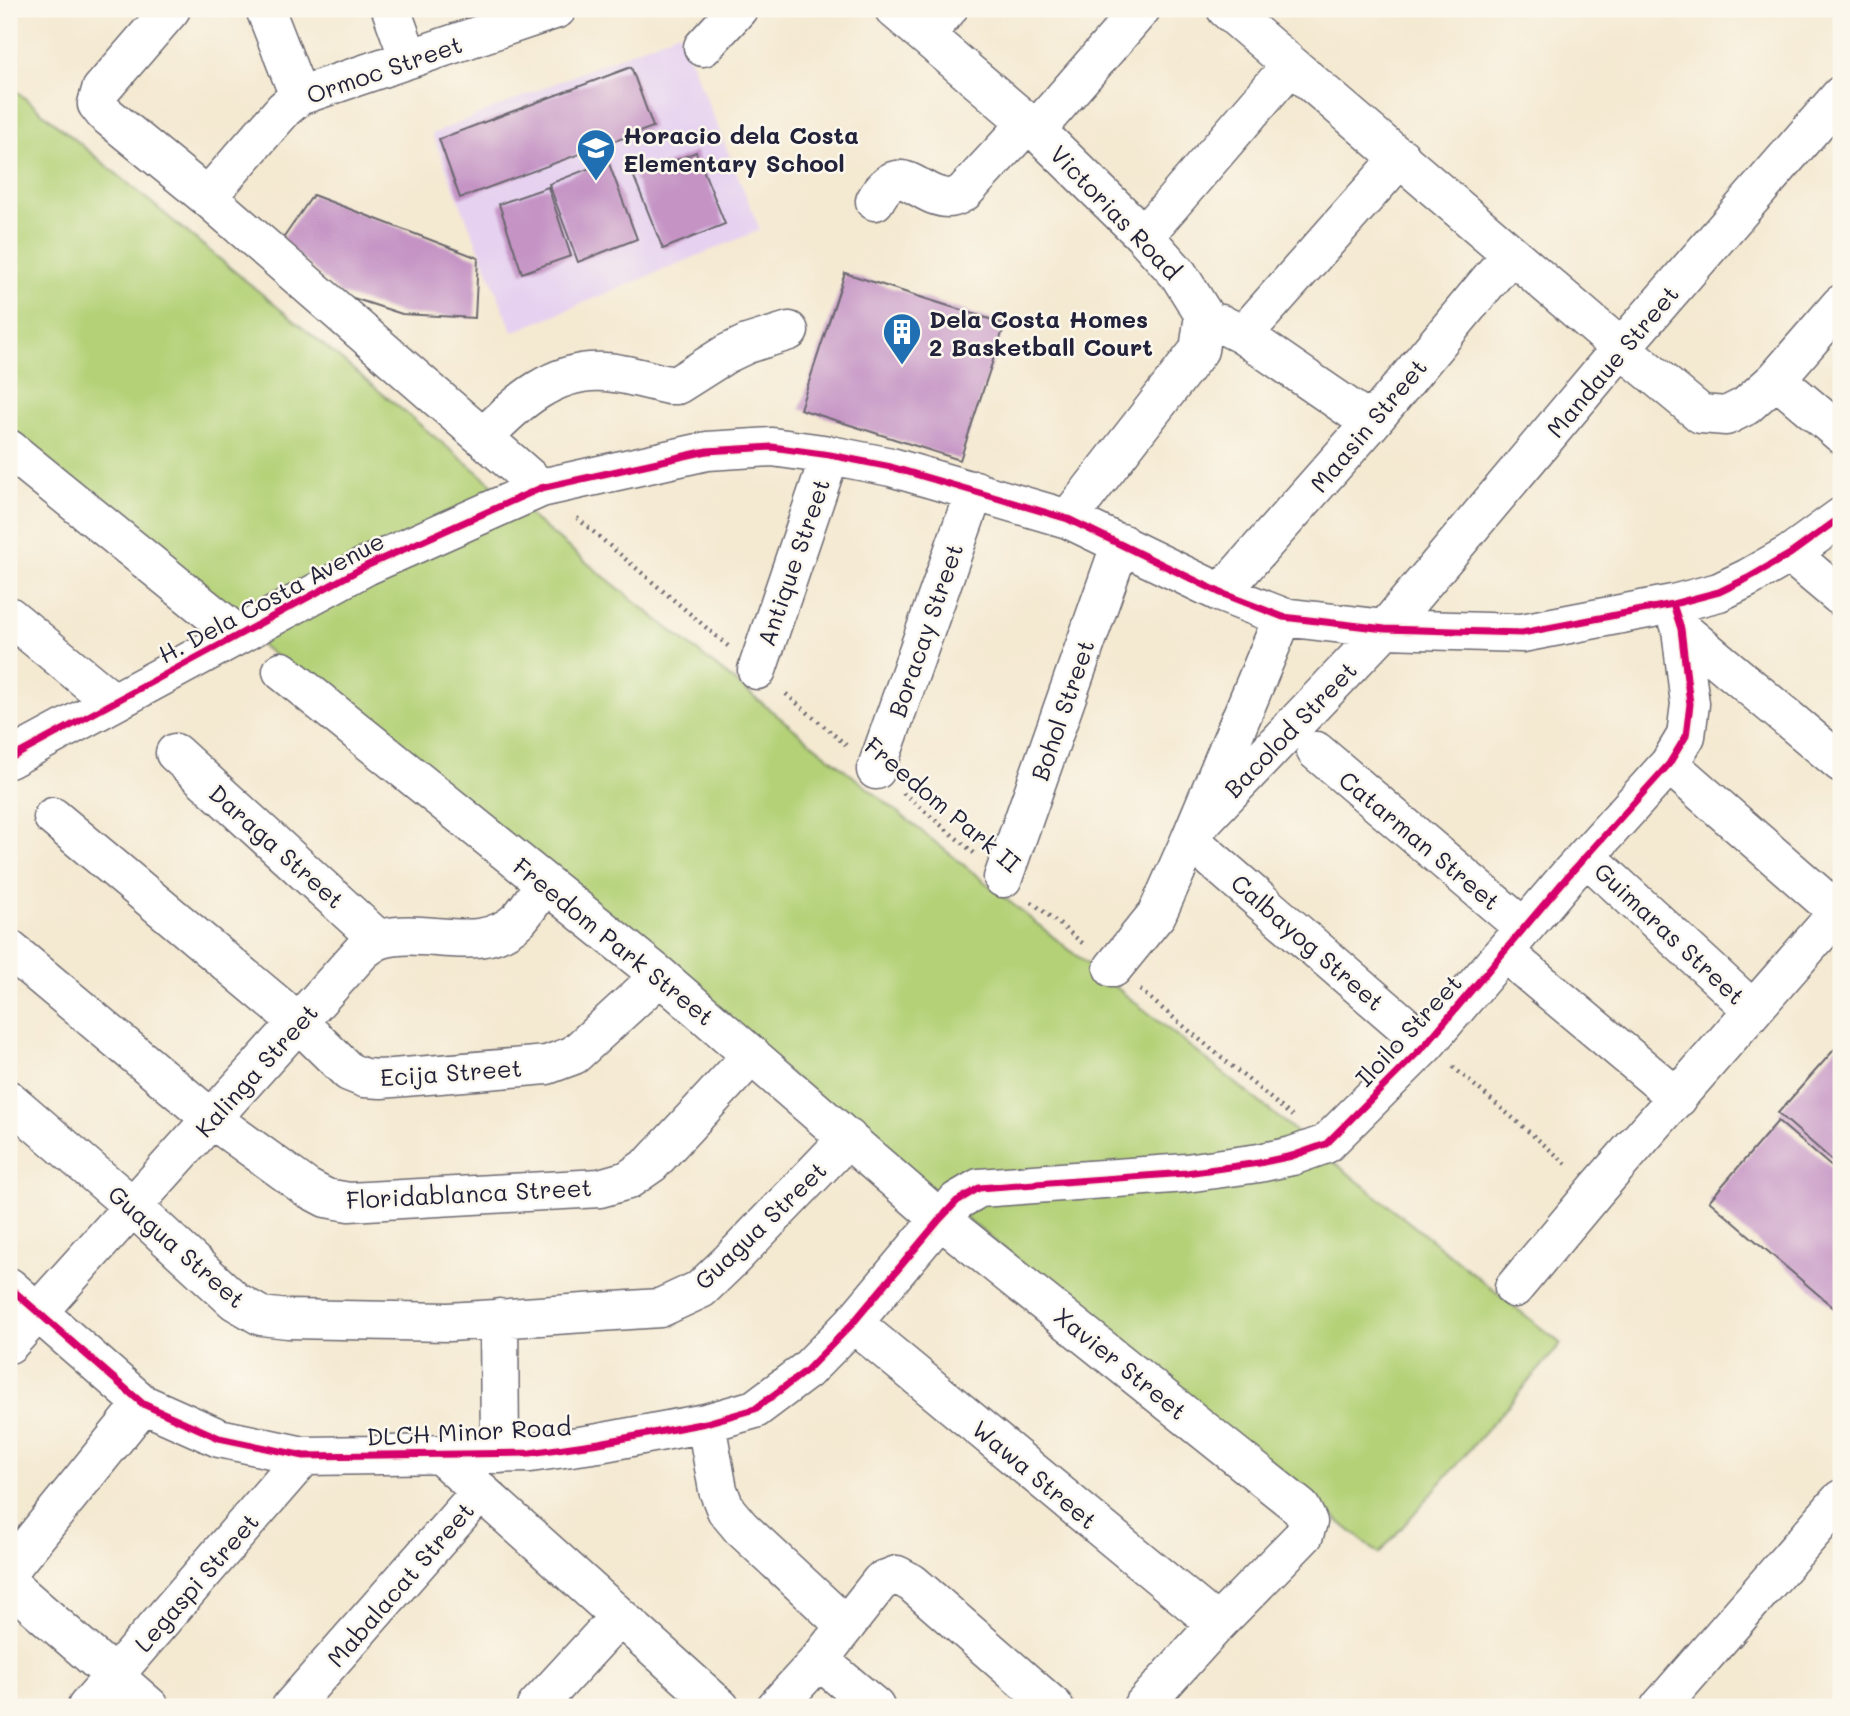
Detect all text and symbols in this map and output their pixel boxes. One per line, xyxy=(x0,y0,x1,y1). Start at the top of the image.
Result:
street label: Ormoc Street xyxy=(302,28,466,110)
place label: Horacio dela Costa Elementary School xyxy=(623,119,859,178)
school or university icon: Horacio dela Costa Elementary School xyxy=(575,127,617,182)
street label: Victorias Road xyxy=(1044,138,1188,286)
street label: Mandaue Street xyxy=(1539,278,1685,444)
place label: Dela Costa Homes 2 Basketball Court xyxy=(929,303,1153,362)
building icon: Dela Costa Homes 2 Basketball Court xyxy=(881,311,923,366)
street label: Maasin Street xyxy=(1303,352,1433,498)
street label: Antique Street xyxy=(750,474,836,650)
street label: H. Dela Costa Avenue xyxy=(153,524,389,670)
street label: Boracay Street xyxy=(881,539,969,721)
street label: Bohol Street xyxy=(1023,635,1101,785)
street label: Bacolod Street xyxy=(1217,654,1363,804)
street label: Freedom Park II xyxy=(859,730,1027,878)
street label: Catarman Street xyxy=(1333,763,1507,917)
street label: Daraga Street xyxy=(203,777,351,915)
street label: Freedom Park Street xyxy=(507,850,721,1032)
street label: Guimaras Street xyxy=(1588,855,1752,1011)
street label: Calbayog Street xyxy=(1225,867,1391,1017)
street label: Iloilo Street xyxy=(1348,967,1468,1093)
street label: Kalinga Street xyxy=(188,997,324,1143)
street label: Ecija Street xyxy=(379,1052,523,1092)
street label: Guagua Street xyxy=(687,1154,833,1296)
street label: Floridablanca Street xyxy=(345,1171,593,1215)
street label: Guagua Street xyxy=(102,1178,252,1314)
street label: Xavier Street xyxy=(1048,1300,1194,1426)
street label: DLCH Minor Road xyxy=(366,1410,572,1452)
street label: Wawa Street xyxy=(966,1413,1104,1535)
street label: Mabalacat Street xyxy=(320,1495,480,1673)
street label: Legaspi Street xyxy=(127,1506,265,1658)

